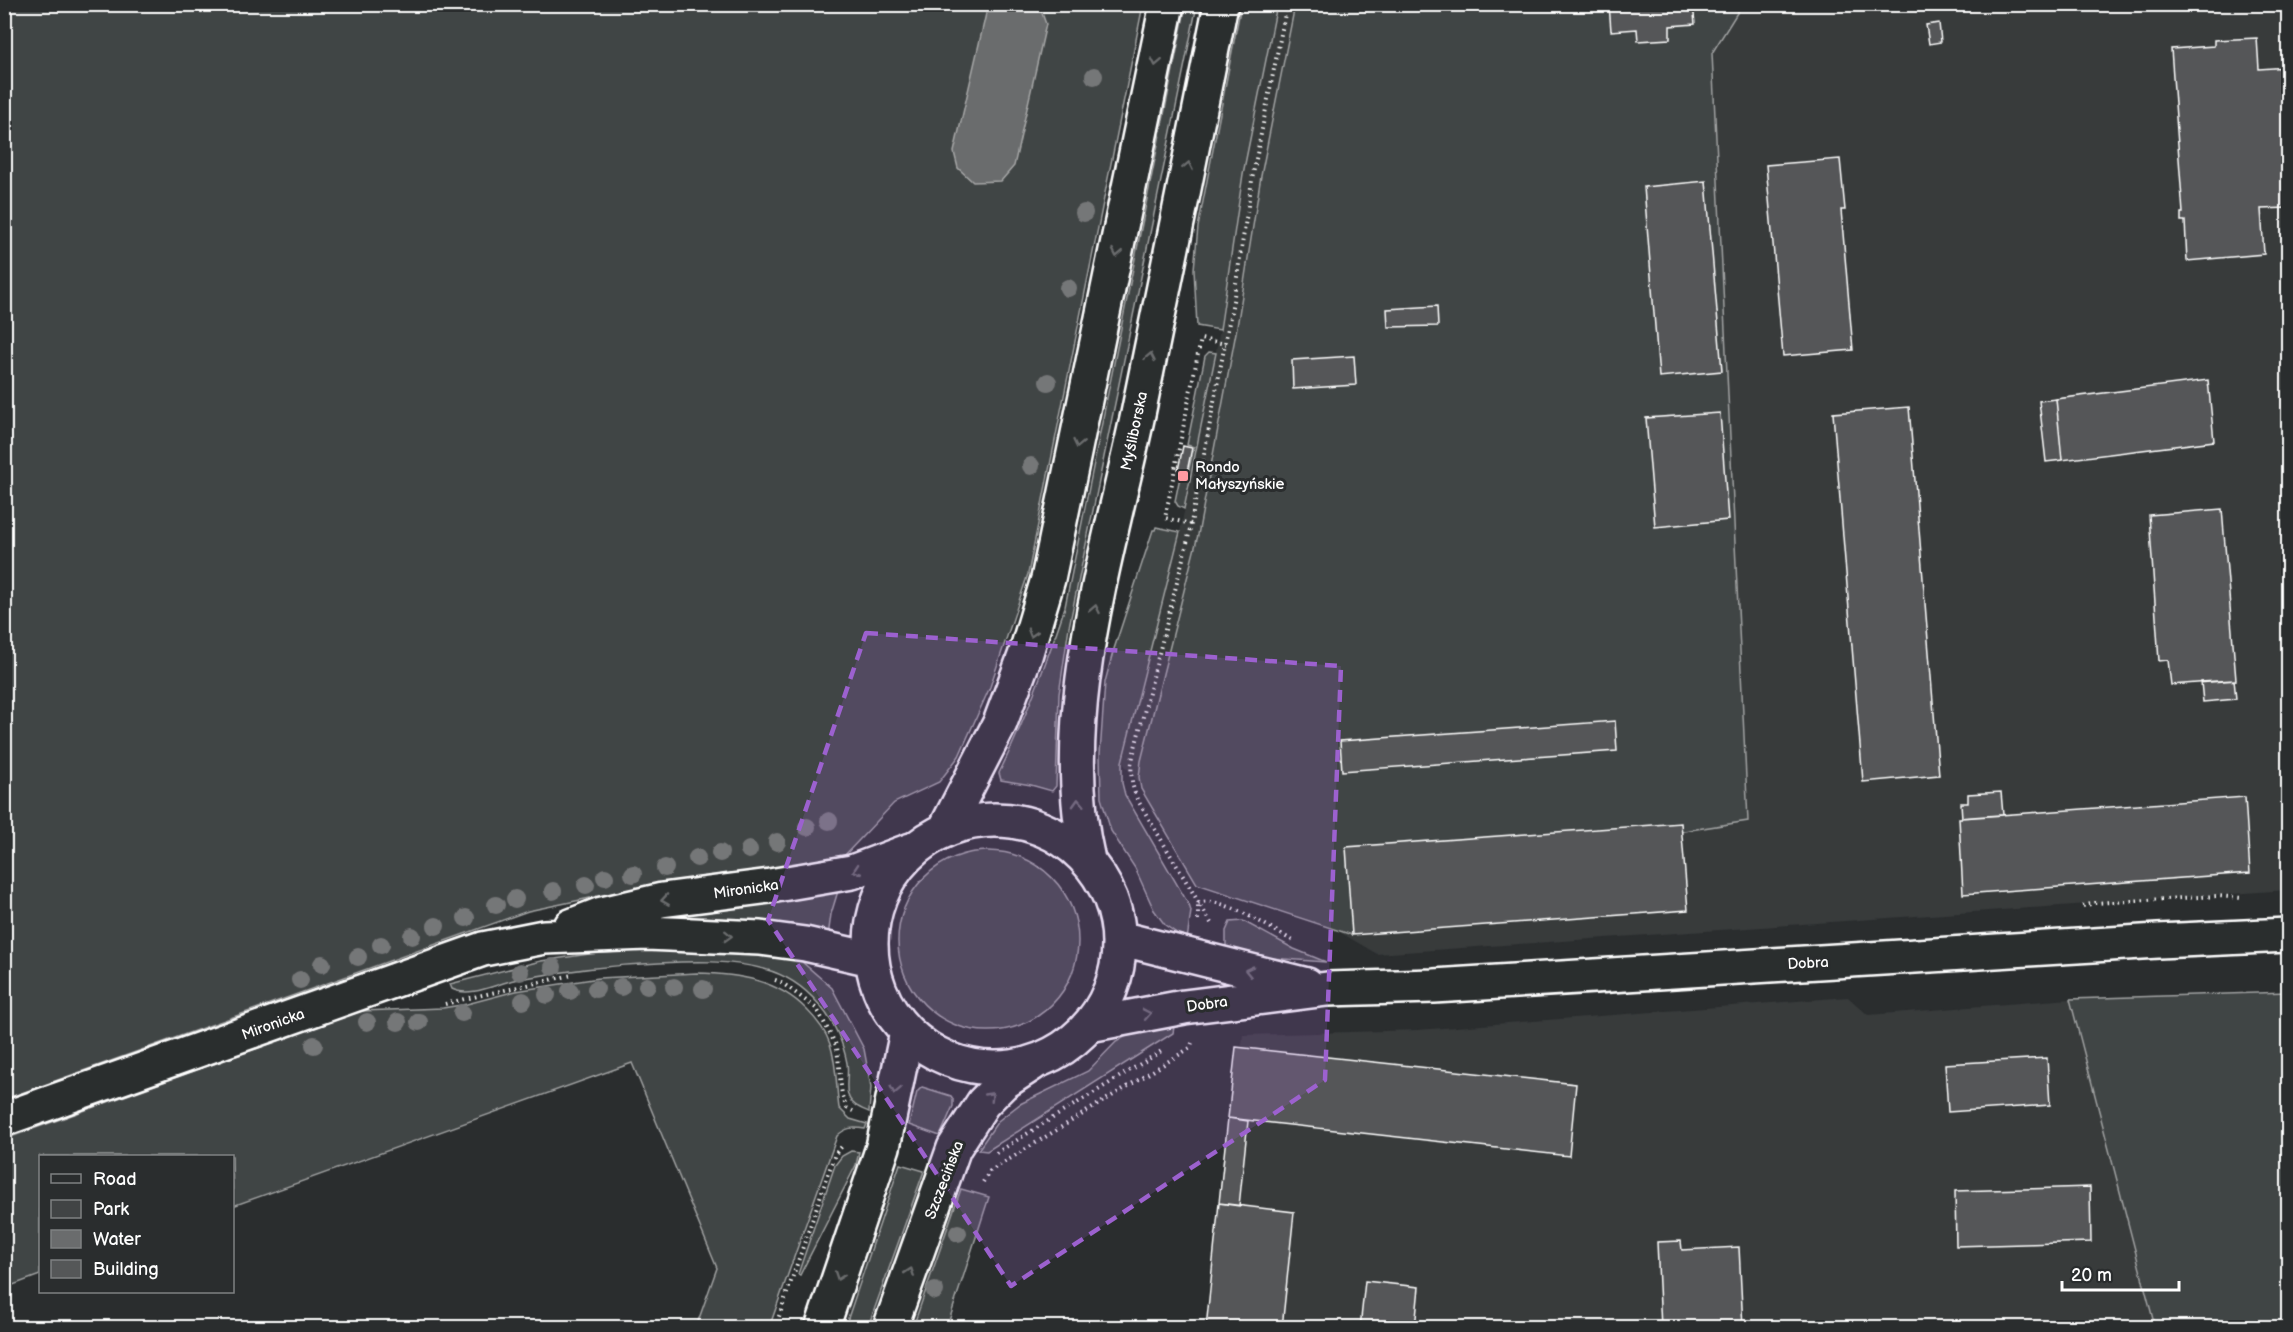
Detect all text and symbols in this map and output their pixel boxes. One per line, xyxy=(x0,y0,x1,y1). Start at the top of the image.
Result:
one-way arrow xyxy=(1150,57,1163,67)
one-way arrow xyxy=(1181,161,1194,171)
one-way arrow xyxy=(1111,248,1124,258)
one-way arrow xyxy=(1143,352,1156,362)
street label: Myśliborska xyxy=(1117,390,1152,472)
one-way arrow xyxy=(1072,439,1085,449)
place label: Rondo Małyszyńskie xyxy=(1195,458,1284,494)
marker: Rondo Małyszyńskie xyxy=(1176,469,1190,483)
one-way arrow xyxy=(1089,604,1101,614)
one-way arrow xyxy=(1027,627,1039,638)
one-way arrow xyxy=(1072,798,1085,807)
one-way arrow xyxy=(853,862,863,875)
street label: Mironicka xyxy=(712,876,780,903)
one-way arrow xyxy=(660,893,670,905)
one-way arrow xyxy=(724,930,733,943)
street label: Dobra xyxy=(1787,953,1829,974)
one-way arrow xyxy=(1245,965,1255,978)
street label: Dobra xyxy=(1185,992,1229,1017)
street label: Mironicka xyxy=(239,1004,307,1045)
one-way arrow xyxy=(1142,1009,1151,1021)
one-way arrow xyxy=(889,1085,902,1095)
one-way arrow xyxy=(982,1093,993,1104)
street label: Szczecińska xyxy=(921,1138,968,1222)
legend xyxy=(39,1155,234,1293)
text: Road xyxy=(93,1169,137,1190)
text: Park xyxy=(93,1199,129,1220)
text: Water xyxy=(93,1229,141,1250)
scale bar xyxy=(2062,1254,2179,1292)
text: Building xyxy=(93,1259,159,1280)
text: 20 m xyxy=(2071,1265,2112,1286)
one-way arrow xyxy=(902,1267,915,1278)
one-way arrow xyxy=(834,1270,847,1281)

